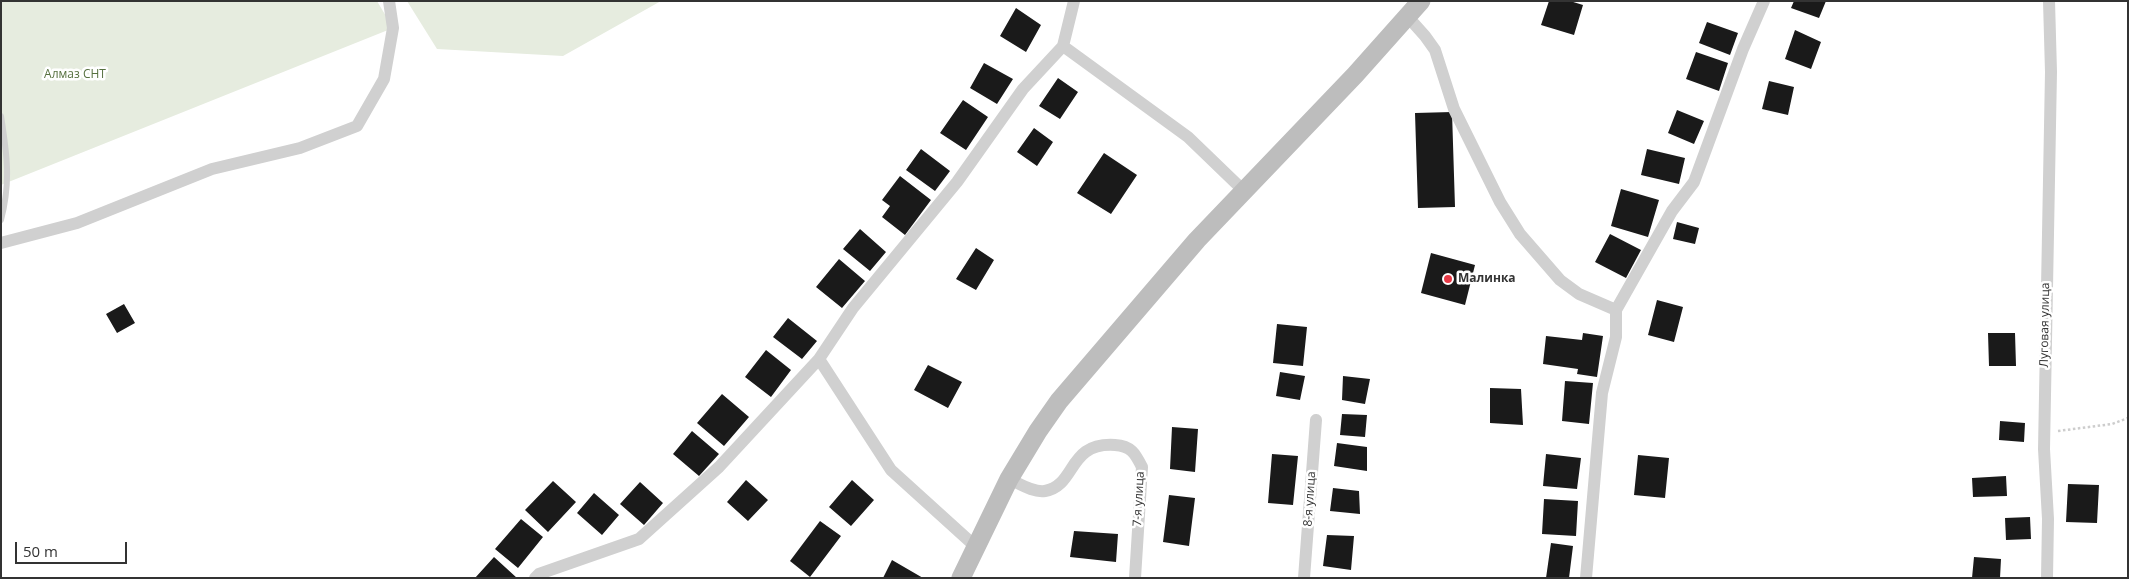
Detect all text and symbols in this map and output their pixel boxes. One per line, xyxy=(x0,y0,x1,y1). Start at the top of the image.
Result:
park label: Алмаз СНТ xyxy=(44,68,106,82)
place label: Малинка xyxy=(1458,272,1516,286)
marker: Малинка xyxy=(1442,273,1454,285)
street label: Луговая улица xyxy=(2037,282,2053,368)
street label: 7-я улица xyxy=(1130,471,1148,527)
street label: 8-я улица xyxy=(1301,471,1319,527)
scale bar xyxy=(18,532,130,564)
text: 50 m xyxy=(23,541,58,561)

